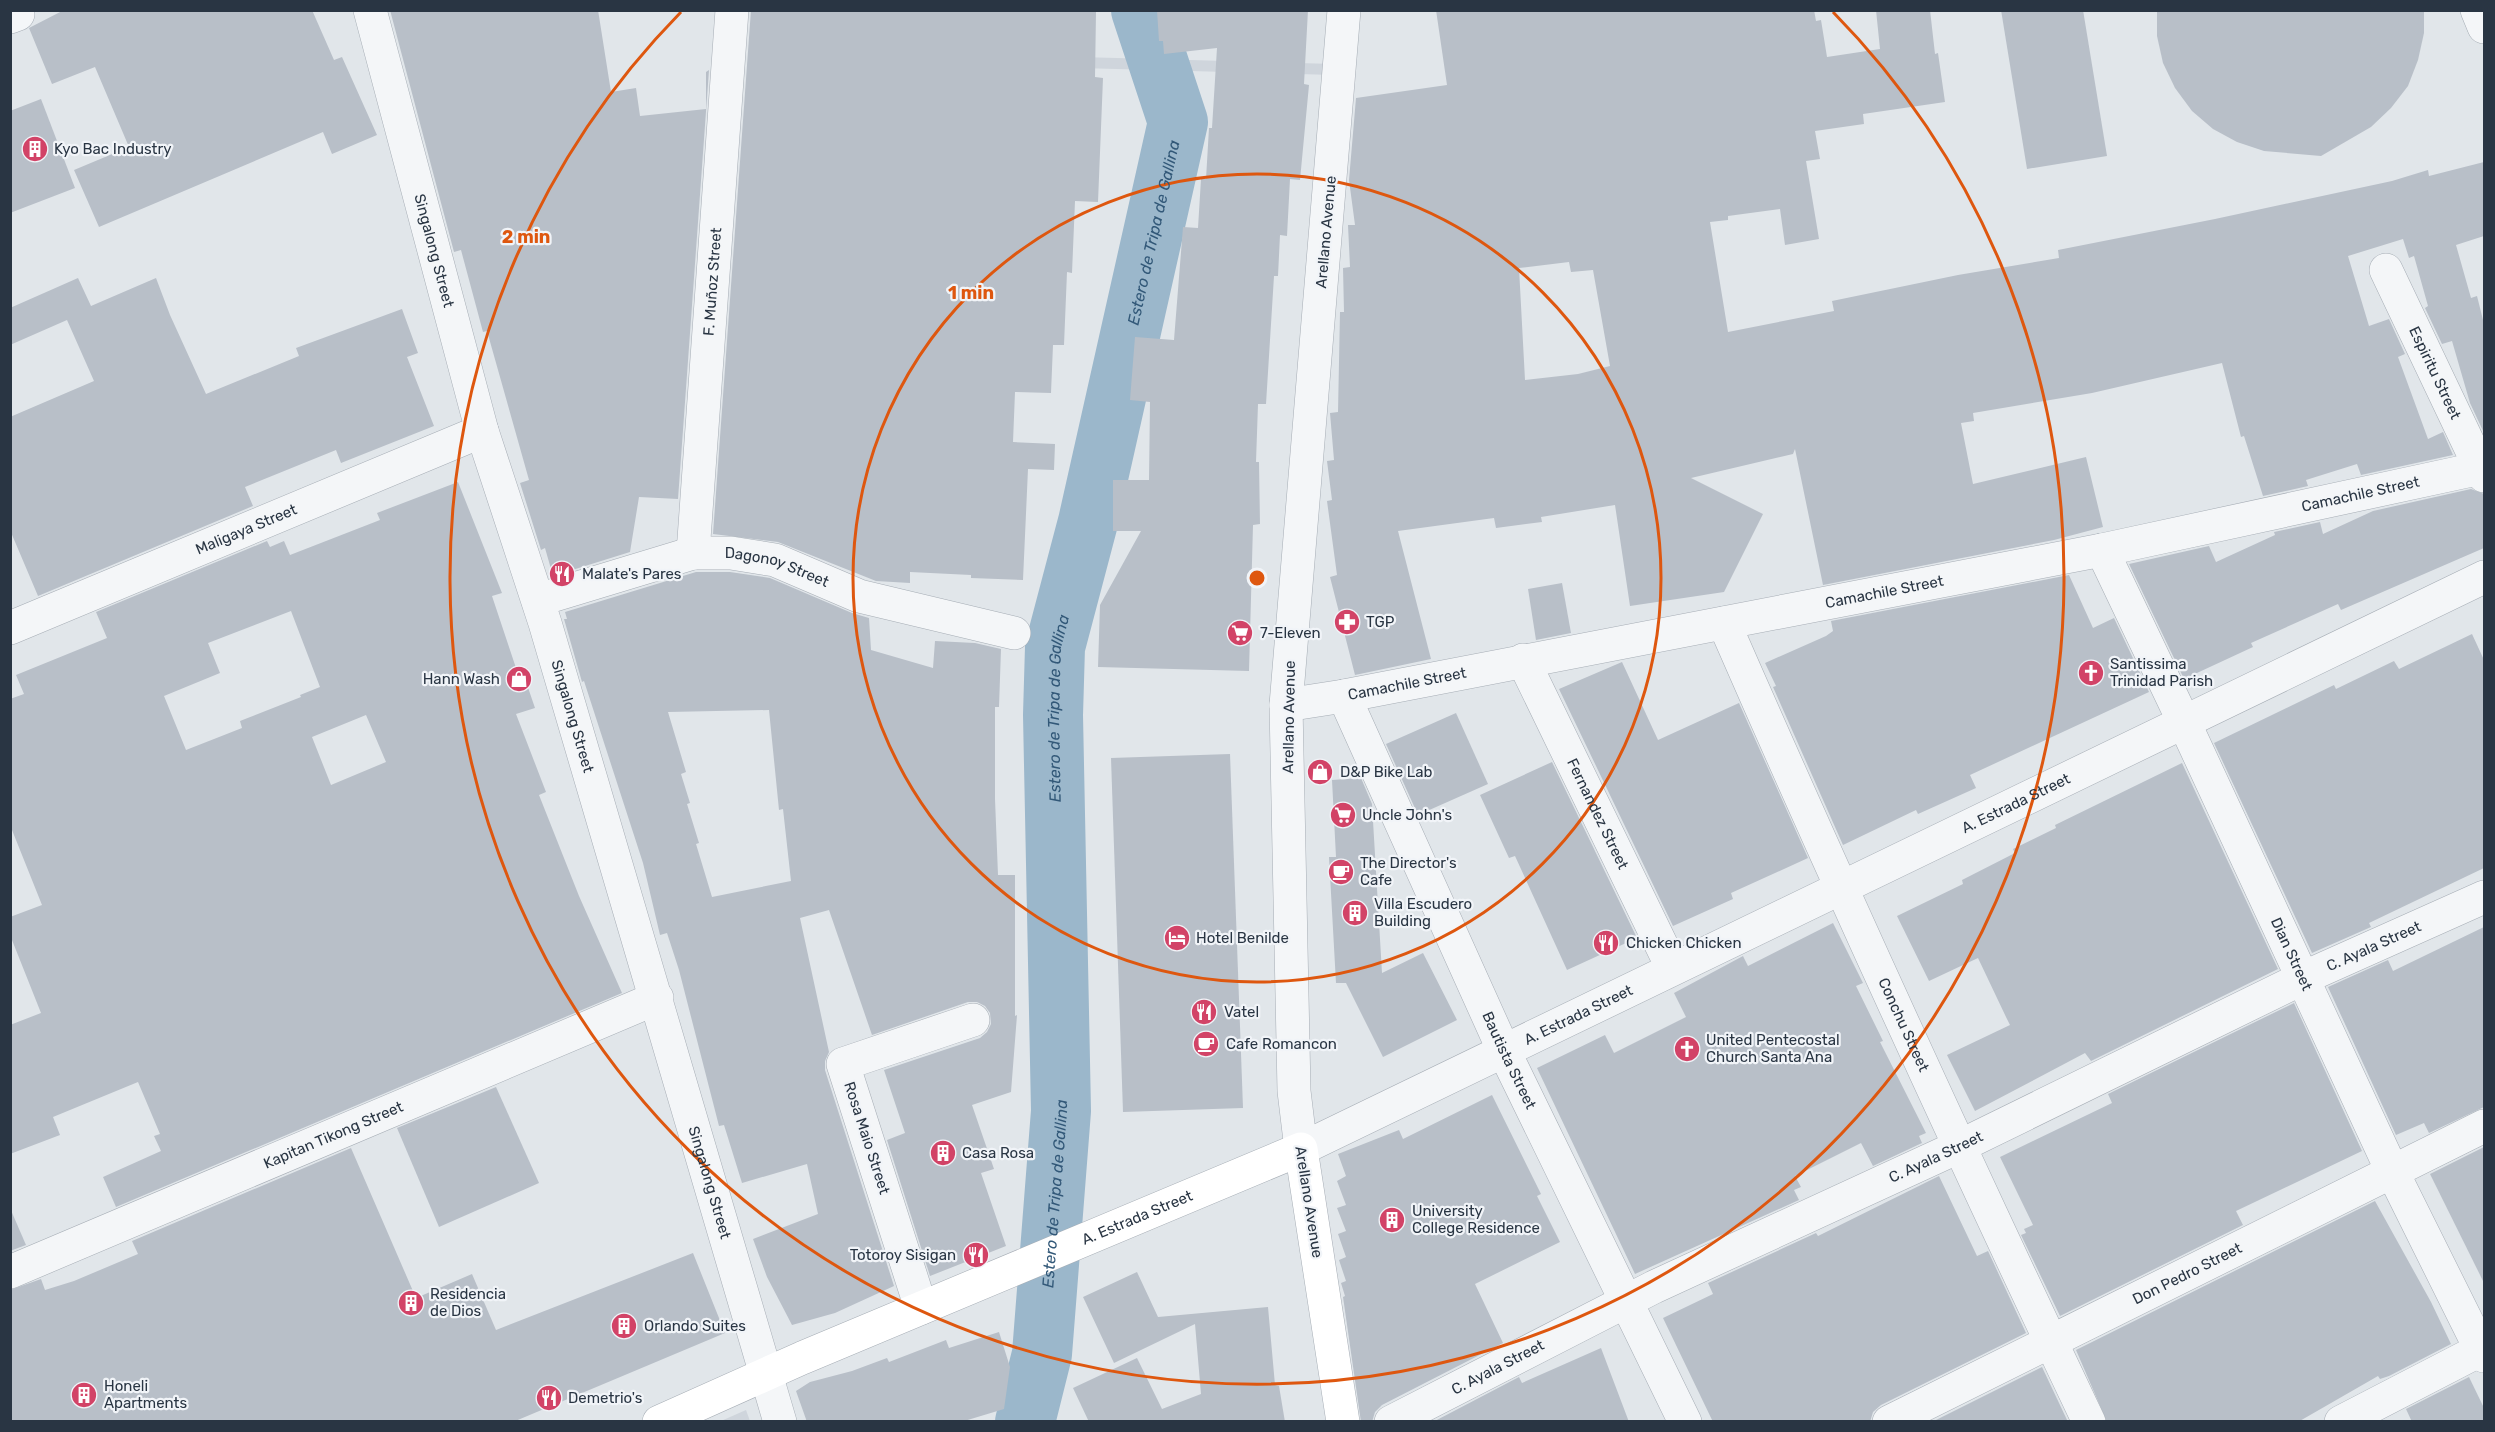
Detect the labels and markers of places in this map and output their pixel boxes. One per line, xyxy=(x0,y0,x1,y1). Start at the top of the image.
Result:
building icon: Kyo Bac Industry xyxy=(20,134,50,164)
place label: Kyo Bac Industry xyxy=(54,140,171,158)
restaurant icon: Malate's Pares xyxy=(547,559,577,589)
place label: Malate's Pares xyxy=(582,565,682,583)
centre of rings xyxy=(1247,568,1267,588)
pharmacy icon: TGP xyxy=(1332,607,1362,637)
place label: TGP xyxy=(1366,613,1395,631)
supermarket icon: 7-Eleven xyxy=(1225,618,1255,648)
place label: 7-Eleven xyxy=(1260,624,1321,642)
place label: Santissima Trinidad Parish xyxy=(2110,655,2213,690)
church icon: Santissima Trinidad Parish xyxy=(2076,658,2106,688)
shop icon: Hann Wash xyxy=(504,664,534,694)
place label: Hann Wash xyxy=(423,670,500,688)
shop icon: D&P Bike Lab xyxy=(1305,757,1335,787)
place label: D&P Bike Lab xyxy=(1340,763,1433,781)
supermarket icon: Uncle John's xyxy=(1328,800,1358,830)
place label: Uncle John's xyxy=(1362,806,1452,824)
place label: The Director's Cafe xyxy=(1360,854,1457,889)
cafe icon: The Director's Cafe xyxy=(1326,857,1356,887)
place label: Villa Escudero Building xyxy=(1374,895,1472,930)
building icon: Villa Escudero Building xyxy=(1340,898,1370,928)
hotel icon: Hotel Benilde xyxy=(1162,923,1192,953)
restaurant icon: Chicken Chicken xyxy=(1591,928,1621,958)
place label: Hotel Benilde xyxy=(1196,929,1289,947)
place label: Chicken Chicken xyxy=(1626,934,1741,952)
restaurant icon: Vatel xyxy=(1189,997,1219,1027)
place label: Vatel xyxy=(1224,1003,1259,1021)
cafe icon: Cafe Romancon xyxy=(1191,1029,1221,1059)
place label: United Pentecostal Church Santa Ana xyxy=(1706,1031,1840,1066)
church icon: United Pentecostal Church Santa Ana xyxy=(1672,1034,1702,1064)
place label: Cafe Romancon xyxy=(1226,1035,1337,1053)
building icon: Casa Rosa xyxy=(928,1138,958,1168)
place label: Casa Rosa xyxy=(962,1144,1034,1162)
place label: University College Residence xyxy=(1412,1202,1540,1237)
building icon: University College Residence xyxy=(1377,1205,1407,1235)
restaurant icon: Totoroy Sisigan xyxy=(961,1240,991,1270)
place label: Totoroy Sisigan xyxy=(850,1246,956,1264)
place label: Residencia de Dios xyxy=(430,1285,506,1320)
building icon: Residencia de Dios xyxy=(396,1288,426,1318)
building icon: Orlando Suites xyxy=(609,1311,639,1341)
place label: Orlando Suites xyxy=(644,1317,746,1335)
place label: Honeli Apartments xyxy=(104,1377,187,1412)
building icon: Honeli Apartments xyxy=(69,1380,99,1410)
restaurant icon: Demetrio's xyxy=(534,1383,564,1413)
place label: Demetrio's xyxy=(568,1389,643,1407)

